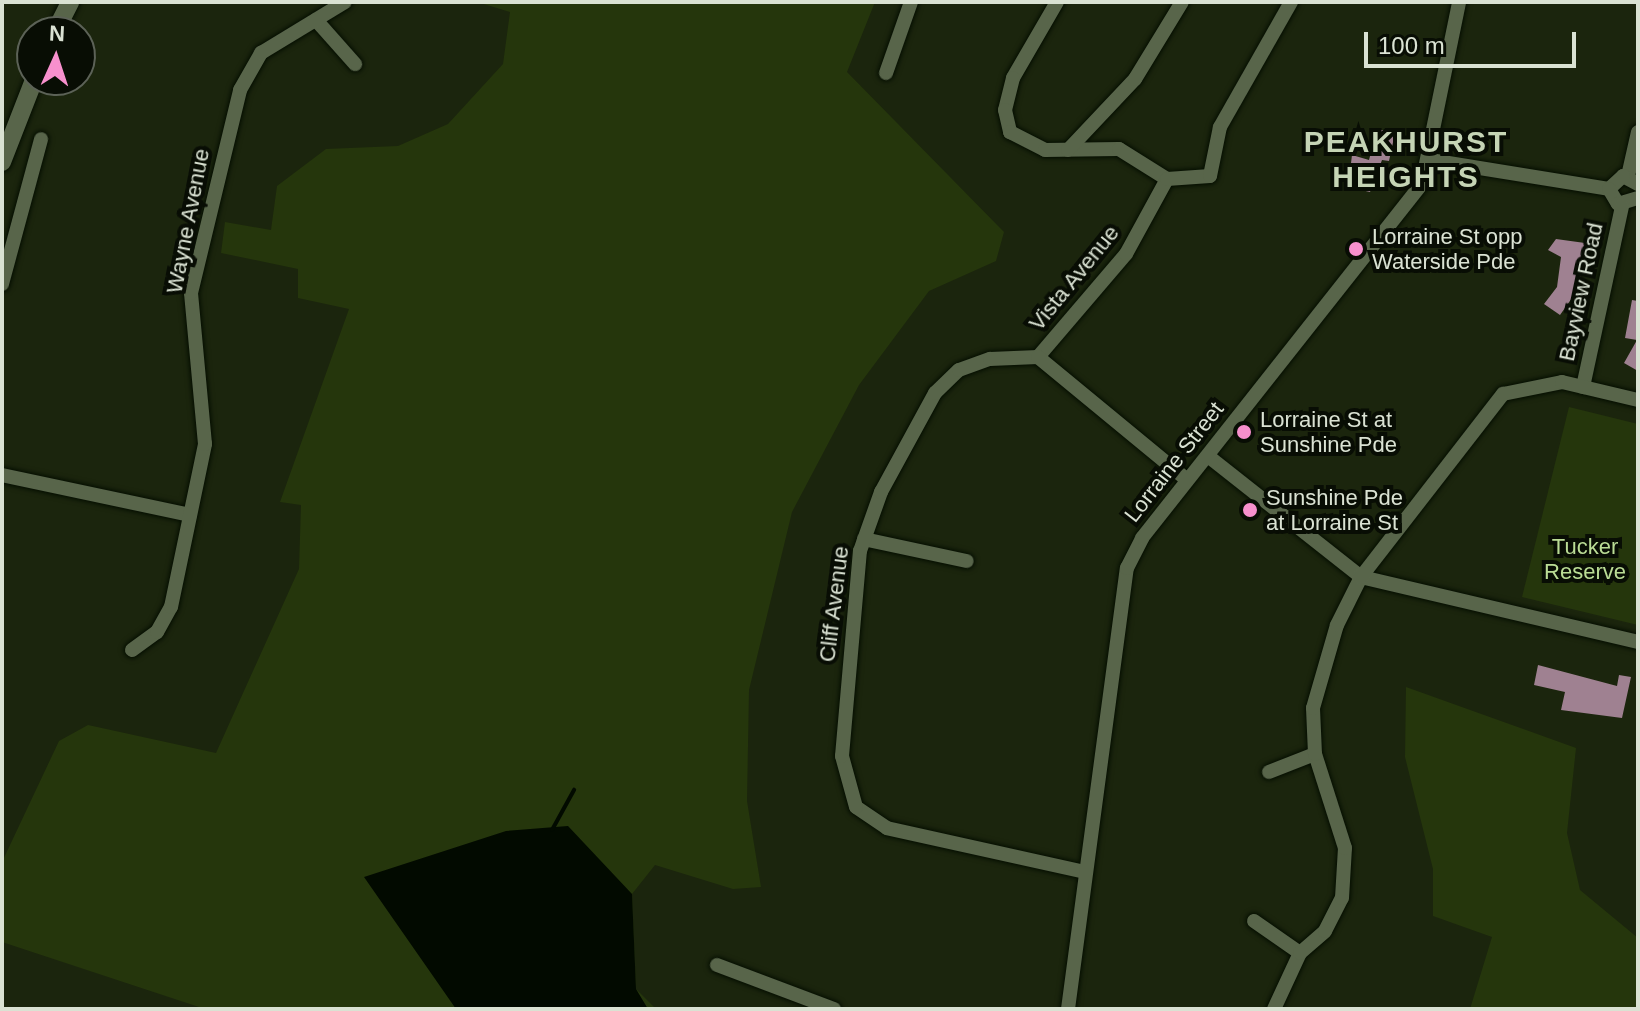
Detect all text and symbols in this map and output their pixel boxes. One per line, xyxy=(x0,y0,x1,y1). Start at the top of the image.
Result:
north arrow xyxy=(16,16,96,96)
scale bar xyxy=(1368,16,1580,66)
text: N xyxy=(49,21,66,46)
text: 100 m xyxy=(1378,32,1445,59)
district label: PEAKHURST HEIGHTS xyxy=(1304,124,1508,194)
street label: Wayne Avenue xyxy=(161,146,215,296)
street label: Vista Avenue xyxy=(1023,220,1125,336)
street label: Bayview Road xyxy=(1553,220,1609,364)
place label: Lorraine St opp Waterside Pde xyxy=(1372,223,1522,274)
marker: Lorraine St opp Waterside Pde xyxy=(1347,240,1365,258)
street label: Lorraine Street xyxy=(1119,397,1229,527)
place label: Lorraine St at Sunshine Pde xyxy=(1260,406,1397,458)
marker: Lorraine St at Sunshine Pde xyxy=(1235,423,1253,441)
place label: Sunshine Pde at Lorraine St xyxy=(1266,484,1403,536)
marker: Sunshine Pde at Lorraine St xyxy=(1241,501,1259,519)
park label: Tucker Reserve xyxy=(1544,533,1626,584)
street label: Cliff Avenue xyxy=(814,544,854,664)

